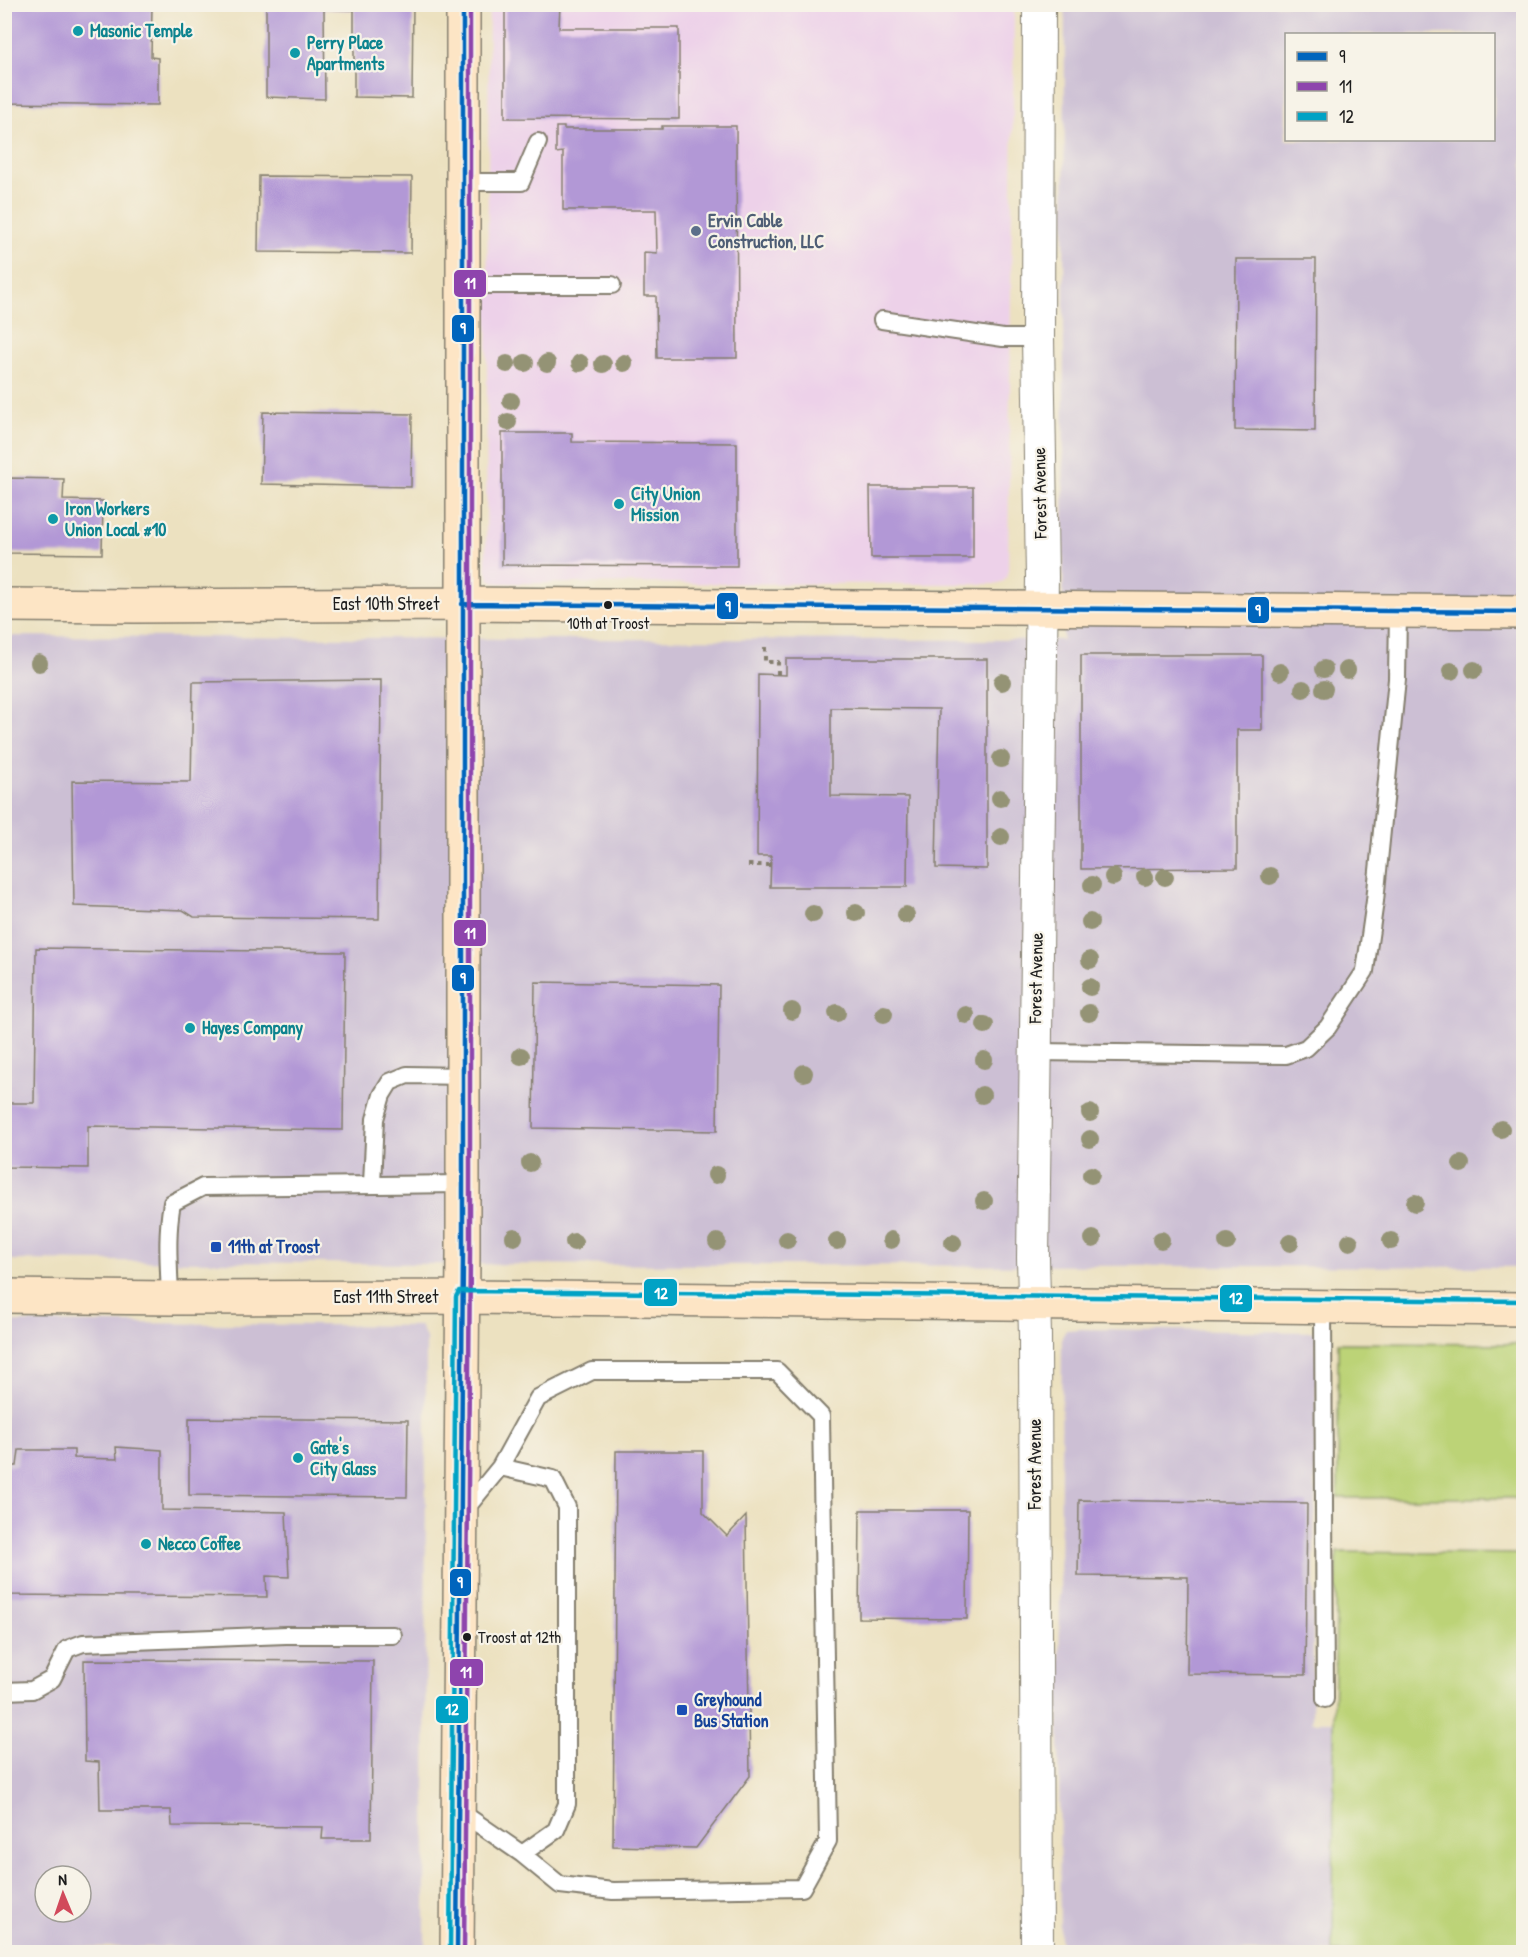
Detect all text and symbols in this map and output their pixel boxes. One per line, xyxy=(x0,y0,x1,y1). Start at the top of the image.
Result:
place label: Masonic Temple xyxy=(90,18,194,44)
marker: Masonic Temple xyxy=(71,24,85,38)
place label: Perry Place Apartments xyxy=(307,30,384,77)
legend xyxy=(1285,33,1495,141)
text: 9 xyxy=(1339,44,1346,69)
marker: Perry Place Apartments xyxy=(288,46,302,60)
text: 11 xyxy=(1339,74,1352,99)
text: 12 xyxy=(1339,104,1355,129)
place label: Ervin Cable Construction, LLC xyxy=(708,208,824,254)
marker: Ervin Cable Construction, LLC xyxy=(689,224,703,238)
line badge: 11 xyxy=(453,269,487,298)
text: 11 xyxy=(464,272,476,294)
line badge: 9 xyxy=(451,314,475,343)
text: 9 xyxy=(460,317,466,339)
street label: Forest Avenue xyxy=(1026,447,1053,540)
place label: City Union Mission xyxy=(631,481,700,527)
place label: Iron Workers Union Local #10 xyxy=(65,496,166,542)
marker: City Union Mission xyxy=(612,497,626,511)
marker: Iron Workers Union Local #10 xyxy=(46,512,60,526)
street label: East 10th Street xyxy=(333,591,440,616)
line badge: 9 xyxy=(716,592,739,620)
text: 9 xyxy=(725,595,731,617)
line badge: 9 xyxy=(1247,596,1270,624)
marker: 10th at Troost xyxy=(602,599,614,611)
text: 9 xyxy=(1255,599,1261,621)
place label: 10th at Troost xyxy=(567,612,650,634)
line badge: 11 xyxy=(453,919,487,947)
text: 11 xyxy=(464,922,476,944)
street label: Forest Avenue xyxy=(1022,932,1049,1025)
line badge: 9 xyxy=(451,964,475,992)
text: 9 xyxy=(460,967,466,989)
place label: Hayes Company xyxy=(202,1015,304,1041)
marker: Hayes Company xyxy=(183,1021,197,1035)
place label: 11th at Troost xyxy=(228,1234,320,1259)
marker: 11th at Troost xyxy=(209,1240,223,1254)
line badge: 12 xyxy=(643,1278,678,1307)
text: 12 xyxy=(654,1282,668,1304)
street label: East 11th Street xyxy=(333,1284,439,1309)
line badge: 12 xyxy=(1219,1284,1253,1313)
text: 12 xyxy=(1229,1287,1243,1309)
street label: Forest Avenue xyxy=(1022,1418,1047,1511)
place label: Gate's City Glass xyxy=(310,1435,376,1482)
marker: Gate's City Glass xyxy=(291,1451,305,1465)
place label: Necco Coffee xyxy=(158,1531,242,1556)
marker: Necco Coffee xyxy=(139,1537,153,1551)
line badge: 9 xyxy=(449,1568,472,1597)
text: 9 xyxy=(457,1571,463,1593)
place label: Troost at 12th xyxy=(478,1626,561,1648)
marker: Troost at 12th xyxy=(461,1631,473,1643)
line badge: 11 xyxy=(449,1658,484,1687)
text: 11 xyxy=(460,1661,472,1683)
place label: Greyhound Bus Station xyxy=(694,1687,769,1733)
line badge: 12 xyxy=(435,1695,469,1724)
text: 12 xyxy=(445,1698,459,1720)
marker: Greyhound Bus Station xyxy=(675,1703,689,1717)
north arrow xyxy=(33,1864,93,1924)
text: N xyxy=(58,1868,68,1890)

